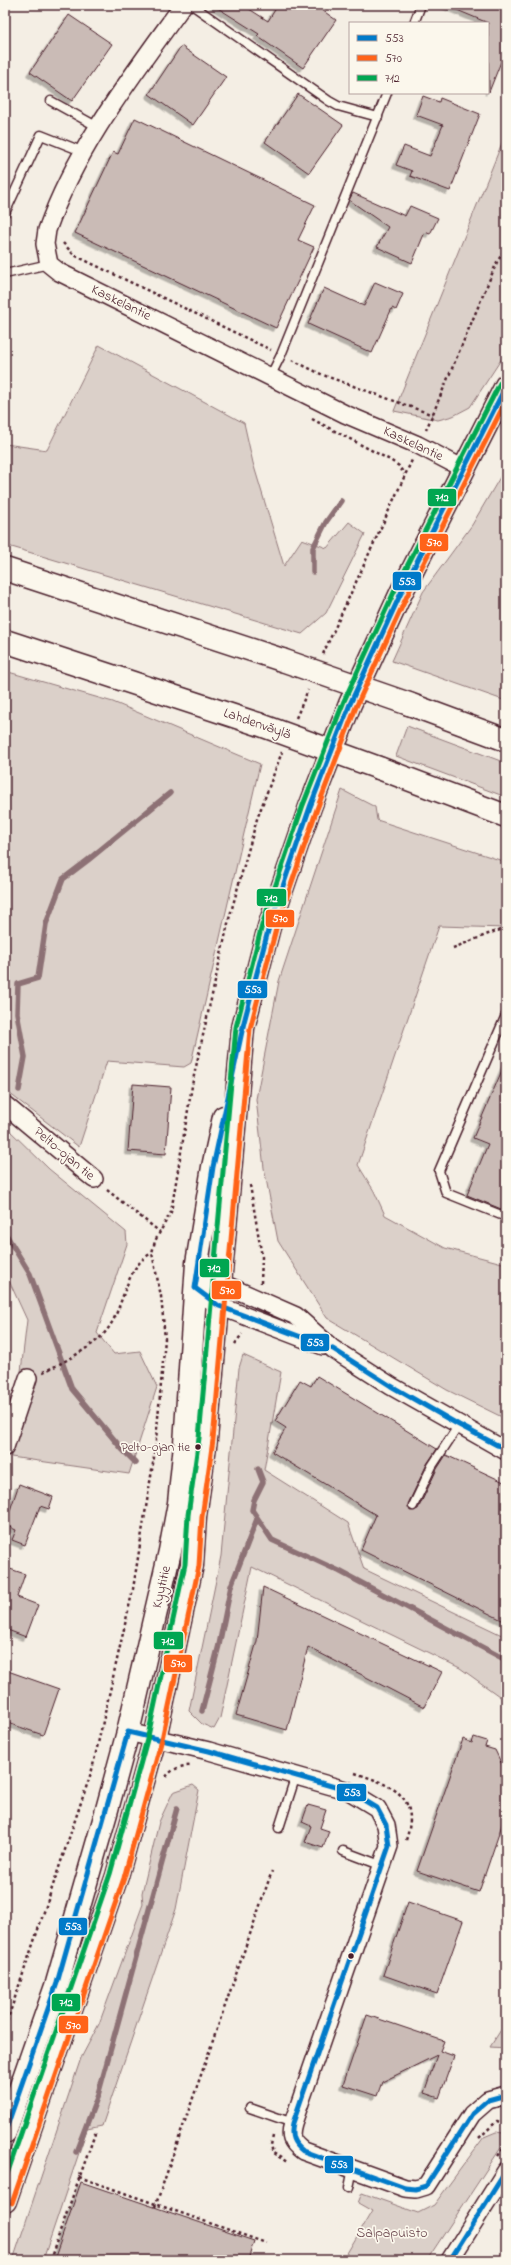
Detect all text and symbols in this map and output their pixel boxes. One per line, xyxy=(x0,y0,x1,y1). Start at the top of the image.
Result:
legend xyxy=(349,22,489,94)
text: 553 xyxy=(385,30,404,48)
text: 570 xyxy=(385,50,402,68)
text: 712 xyxy=(385,70,400,88)
street label: Kaskelantie xyxy=(88,279,155,327)
street label: Kaskelantie xyxy=(379,421,447,467)
line badge: 712 xyxy=(427,488,457,507)
text: 712 xyxy=(435,490,449,506)
line badge: 570 xyxy=(419,533,449,552)
text: 570 xyxy=(426,535,442,551)
line badge: 553 xyxy=(392,571,422,591)
text: 553 xyxy=(398,574,416,590)
street label: Lahdenväylä xyxy=(220,703,294,746)
line badge: 712 xyxy=(256,888,287,907)
text: 712 xyxy=(264,891,278,907)
line badge: 570 xyxy=(265,909,295,928)
text: 570 xyxy=(272,911,288,927)
line badge: 553 xyxy=(237,980,268,999)
text: 553 xyxy=(244,982,262,998)
street label: Pelto-ojan tie xyxy=(29,1122,100,1186)
line badge: 712 xyxy=(199,1258,230,1278)
text: 712 xyxy=(207,1261,221,1277)
line badge: 570 xyxy=(211,1280,242,1300)
text: 570 xyxy=(219,1283,235,1299)
line badge: 553 xyxy=(300,1333,330,1352)
text: 553 xyxy=(306,1335,324,1351)
place label: Pelto-ojan tie xyxy=(121,1438,190,1457)
marker: Pelto-ojan tie xyxy=(193,1442,203,1452)
street label: Kyytitie xyxy=(147,1563,178,1611)
line badge: 712 xyxy=(153,1631,184,1650)
text: 712 xyxy=(161,1634,175,1650)
line badge: 570 xyxy=(163,1654,193,1673)
text: 570 xyxy=(170,1656,186,1672)
line badge: 553 xyxy=(336,1783,367,1802)
text: 553 xyxy=(343,1785,361,1801)
line badge: 553 xyxy=(58,1917,88,1936)
text: 553 xyxy=(64,1919,82,1935)
unlabelled marker xyxy=(346,1951,356,1961)
line badge: 712 xyxy=(51,1993,81,2012)
text: 712 xyxy=(59,1995,73,2011)
line badge: 570 xyxy=(58,2015,89,2034)
text: 570 xyxy=(65,2018,81,2034)
line badge: 553 xyxy=(324,2155,354,2174)
text: 553 xyxy=(330,2157,348,2173)
park label: Salpapuisto xyxy=(356,2223,428,2244)

